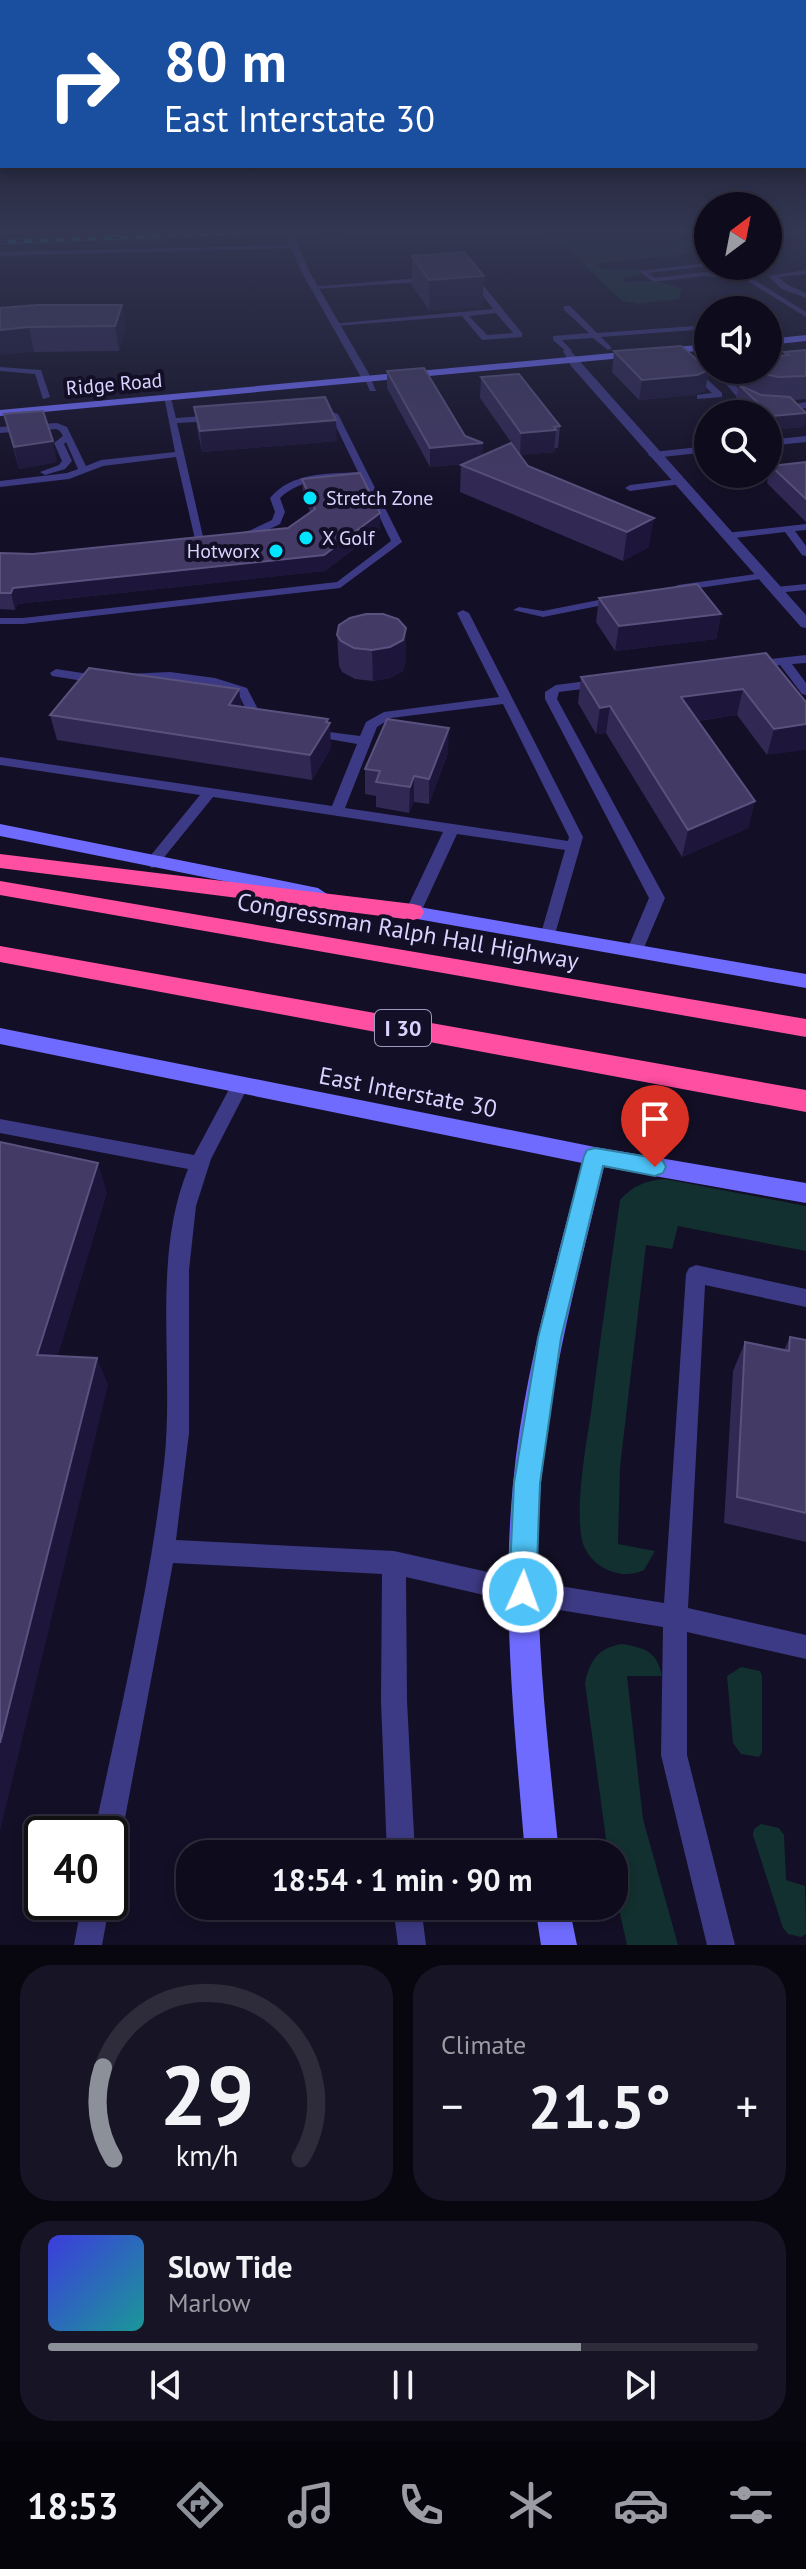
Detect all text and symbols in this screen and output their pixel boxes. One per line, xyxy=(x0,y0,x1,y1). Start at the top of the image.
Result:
text: 80 m xyxy=(164,25,287,97)
icon: right xyxy=(32,32,136,136)
text: East Interstate 30 xyxy=(164,95,435,142)
north arrow xyxy=(694,192,782,280)
map controls xyxy=(694,192,782,488)
button: sound xyxy=(694,296,782,384)
street label: Ridge Road xyxy=(65,367,163,401)
button: search xyxy=(694,400,782,488)
place label: Stretch Zone xyxy=(326,485,433,511)
marker: Stretch Zone xyxy=(301,489,319,507)
place label: X Golf xyxy=(322,525,376,551)
marker: X Golf xyxy=(297,529,315,547)
place label: Hotworx xyxy=(187,538,260,564)
marker: Hotworx xyxy=(267,542,285,560)
street label: Congressman Ralph Hall Highway xyxy=(235,886,581,976)
road number: I 30 xyxy=(375,1010,431,1046)
street label: East Interstate 30 xyxy=(316,1060,500,1124)
pin xyxy=(621,1085,689,1167)
icon: arrive xyxy=(633,1097,677,1141)
position arrow xyxy=(481,1550,565,1634)
speed limit sign: 40 xyxy=(24,1816,128,1920)
text: 18:54 · 1 min · 90 m xyxy=(272,1860,532,1899)
text: Climate xyxy=(441,2028,526,2061)
text: 29 xyxy=(159,2040,254,2148)
text: 21.5° xyxy=(528,2067,671,2145)
text: − xyxy=(441,2077,463,2134)
text: + xyxy=(736,2077,758,2134)
text: km/h xyxy=(175,2137,238,2174)
text: Slow Tide xyxy=(168,2247,293,2286)
text: Marlow xyxy=(168,2286,251,2319)
icon: previous xyxy=(144,2363,188,2407)
icon: pause xyxy=(381,2363,425,2407)
icon: next xyxy=(618,2363,662,2407)
icon: directions xyxy=(172,2477,228,2533)
icon: music xyxy=(283,2477,339,2533)
icon: phone xyxy=(393,2477,449,2533)
icon: climate xyxy=(503,2477,559,2533)
icon: car xyxy=(613,2477,669,2533)
icon: filters xyxy=(723,2477,779,2533)
text: 18:53 xyxy=(27,2482,118,2529)

